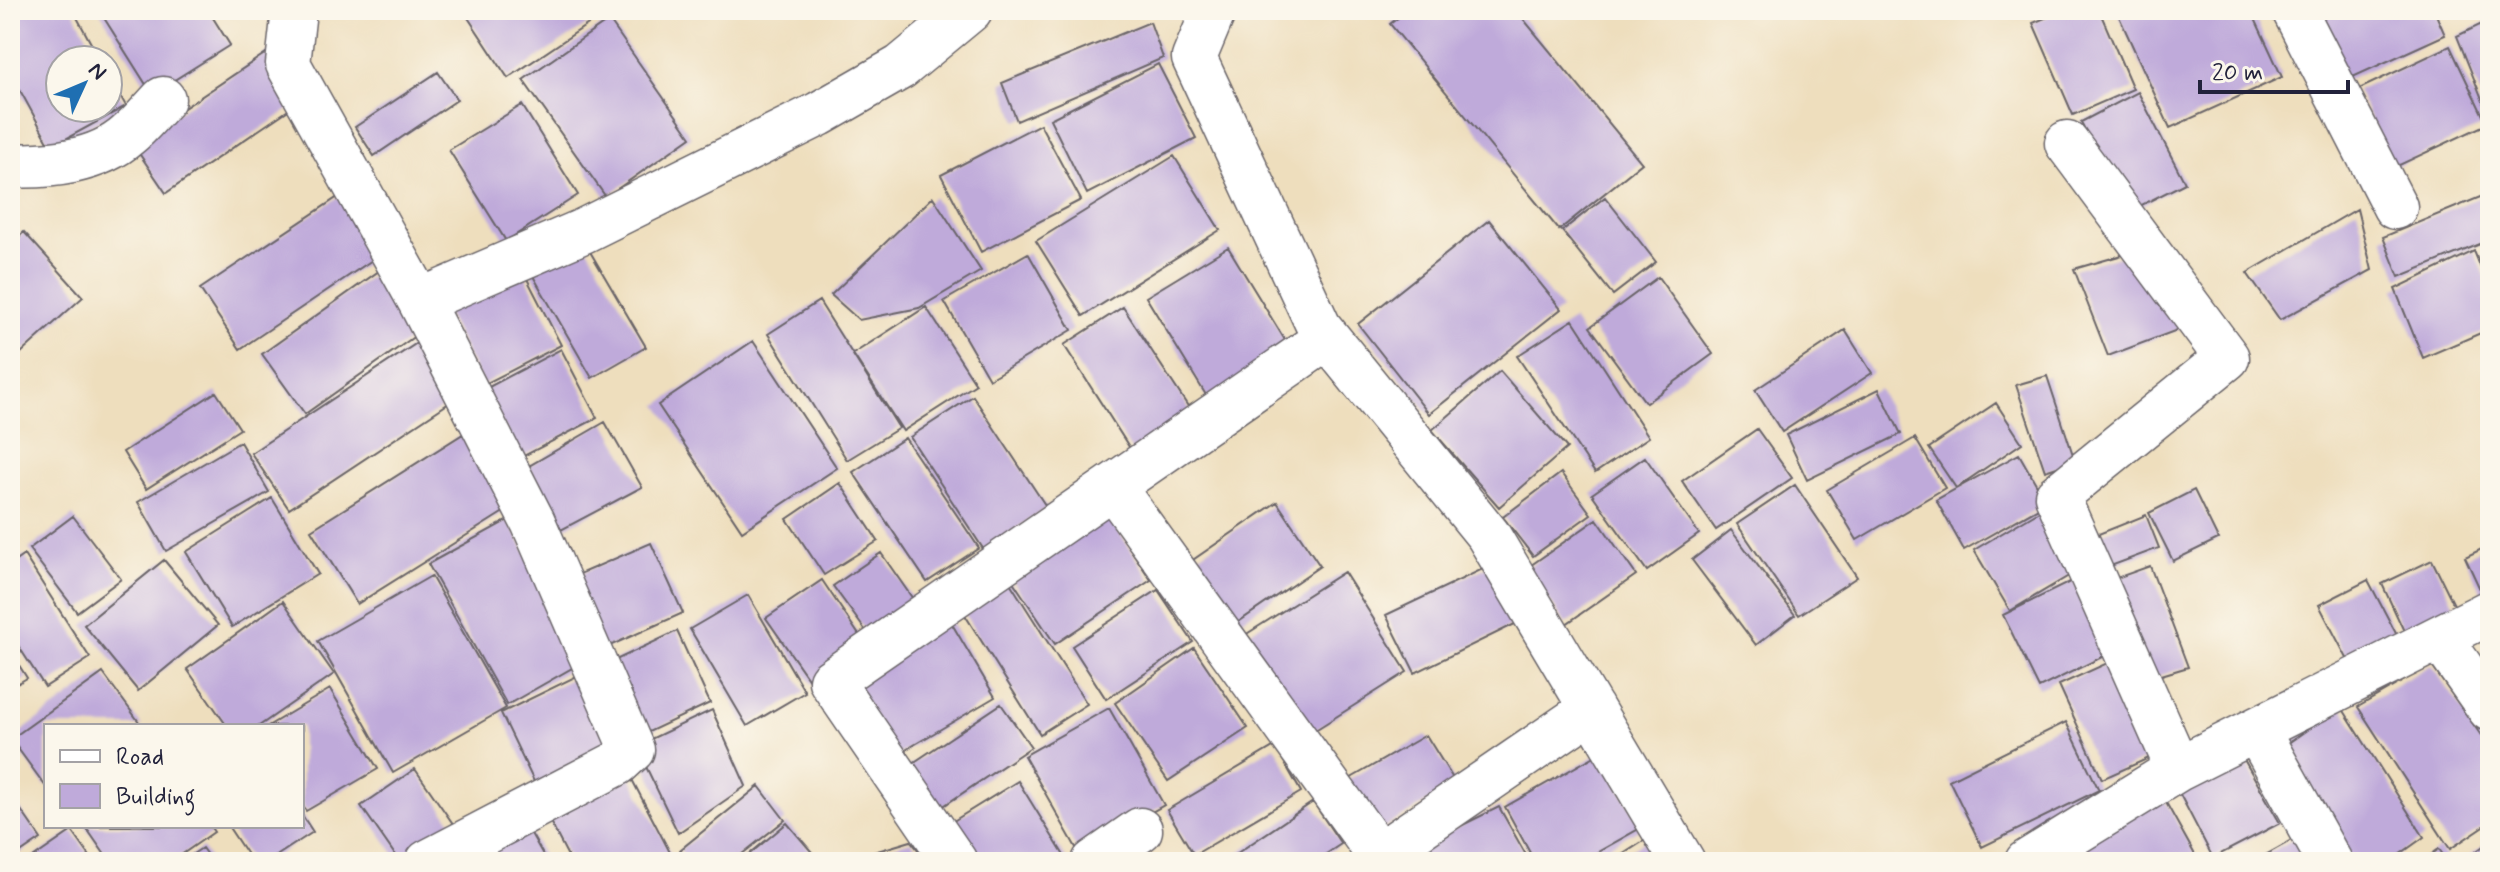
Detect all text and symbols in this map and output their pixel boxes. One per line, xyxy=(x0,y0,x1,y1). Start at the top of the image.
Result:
north arrow xyxy=(44,44,124,124)
scale bar xyxy=(2200,44,2348,94)
text: N xyxy=(82,56,112,86)
text: 20 m xyxy=(2212,58,2263,89)
legend xyxy=(44,724,304,828)
text: Road xyxy=(116,742,164,773)
text: Building xyxy=(116,782,196,816)

